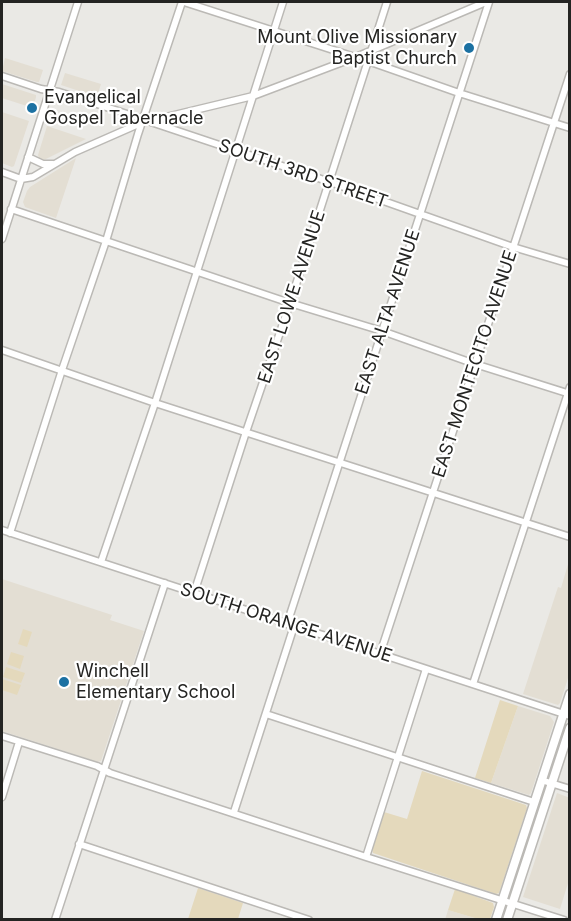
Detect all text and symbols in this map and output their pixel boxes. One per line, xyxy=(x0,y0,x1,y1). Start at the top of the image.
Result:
place label: Mount Olive Missionary Baptist Church xyxy=(257,27,457,70)
marker: Mount Olive Missionary Baptist Church xyxy=(462,41,476,55)
place label: Evangelical Gospel Tabernacle xyxy=(44,87,204,130)
marker: Evangelical Gospel Tabernacle xyxy=(25,101,39,115)
street label: SOUTH 3RD STREET xyxy=(216,135,390,213)
street label: EAST LOWE AVENUE xyxy=(254,208,330,386)
street label: EAST ALTA AVENUE xyxy=(351,227,425,397)
street label: EAST MONTECITO AVENUE xyxy=(428,248,522,480)
street label: SOUTH ORANGE AVENUE xyxy=(177,578,395,668)
place label: Winchell Elementary School xyxy=(76,661,235,704)
marker: Winchell Elementary School xyxy=(57,675,71,689)

